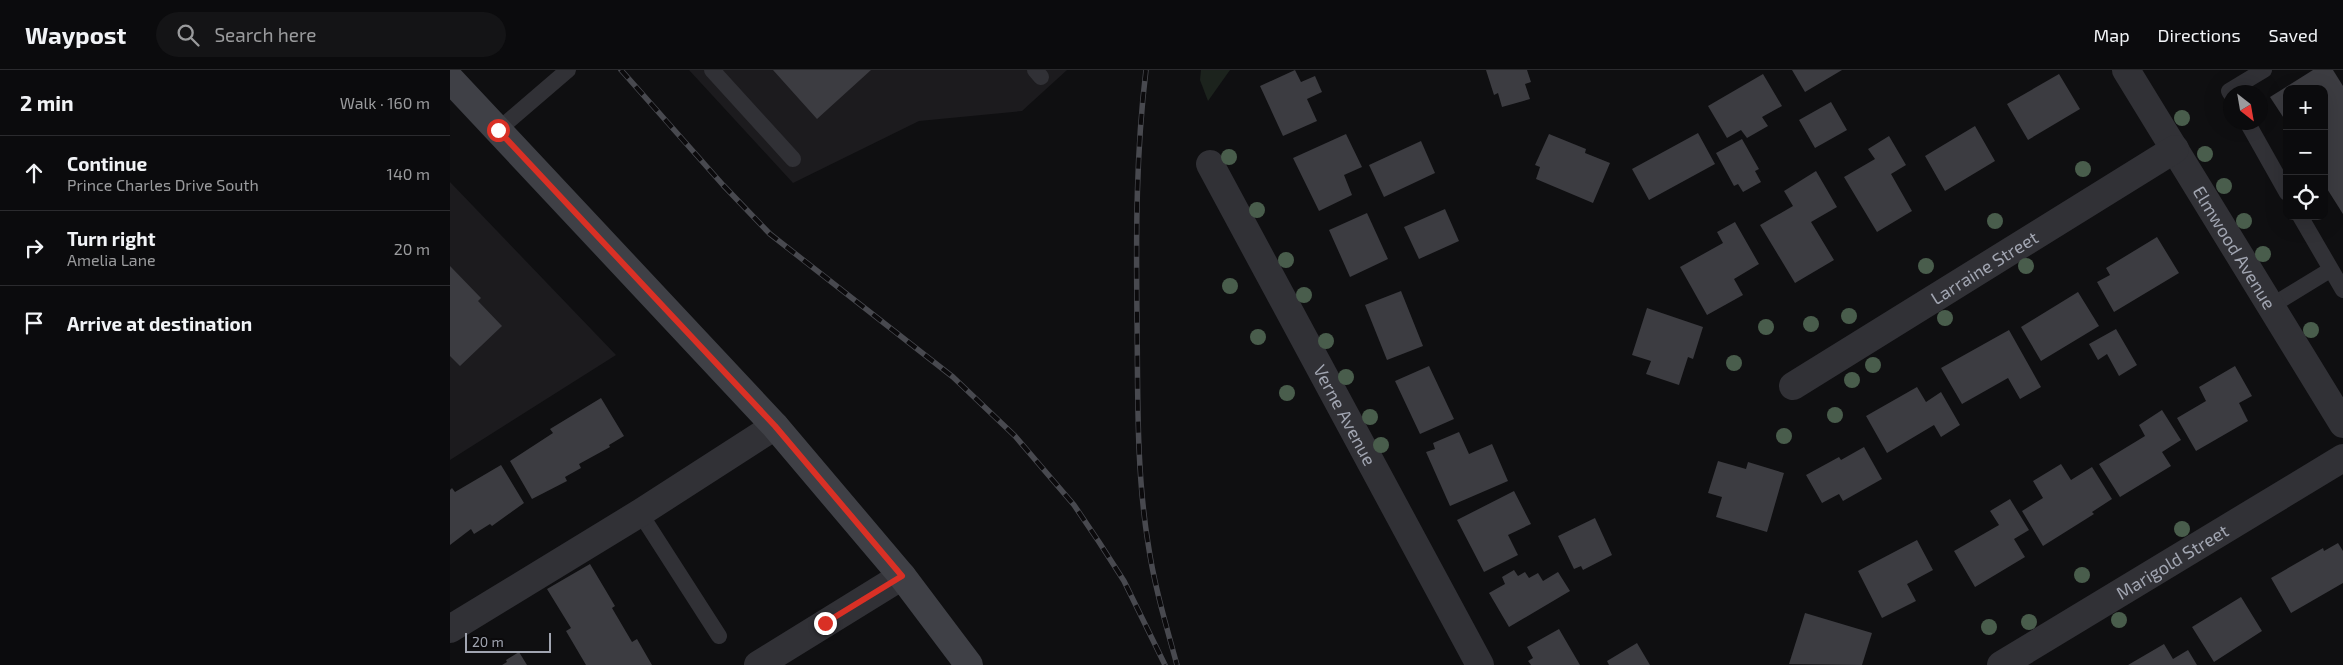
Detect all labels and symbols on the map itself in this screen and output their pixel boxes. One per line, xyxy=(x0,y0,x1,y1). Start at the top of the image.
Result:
north arrow xyxy=(2223,85,2268,130)
route start xyxy=(487,119,510,142)
street label: Elmwood Avenue xyxy=(2189,182,2281,313)
street label: Larraine Street xyxy=(1926,226,2042,309)
street label: Verne Avenue xyxy=(1309,361,1381,469)
street label: Marigold Street xyxy=(2112,519,2232,604)
route end xyxy=(814,612,837,635)
scale bar xyxy=(465,630,551,653)

